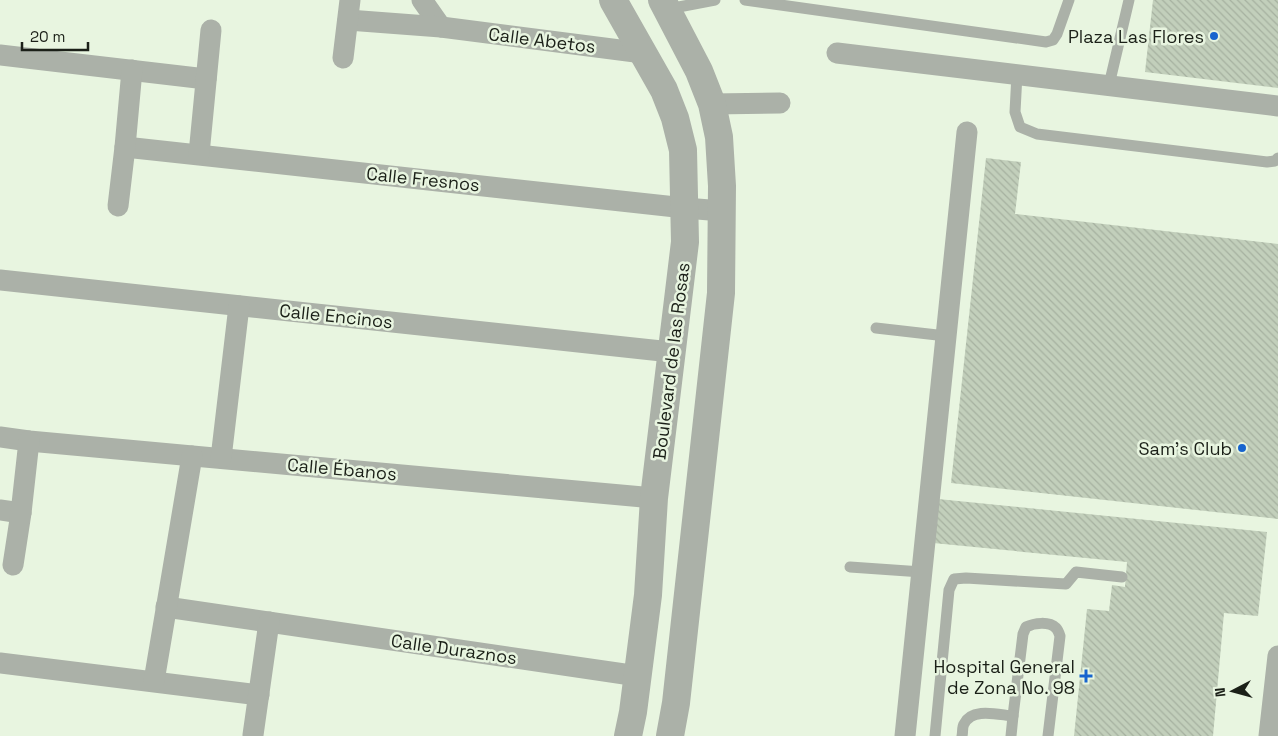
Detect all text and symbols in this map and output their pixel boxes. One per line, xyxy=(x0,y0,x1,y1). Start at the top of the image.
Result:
scale bar xyxy=(22,20,89,52)
street label: Calle Abetos xyxy=(487,22,597,58)
place label: Plaza Las Flores xyxy=(1068,25,1204,48)
text: 20 m xyxy=(30,27,65,46)
marker: Plaza Las Flores xyxy=(1208,30,1220,42)
street label: Calle Fresnos xyxy=(365,162,481,196)
street label: Boulevard de las Rosas xyxy=(647,261,695,461)
street label: Calle Encinos xyxy=(278,299,394,333)
place label: Sam's Club xyxy=(1139,437,1232,460)
marker: Sam's Club xyxy=(1236,442,1248,454)
street label: Calle Ébanos xyxy=(286,453,398,485)
street label: Calle Duraznos xyxy=(390,629,518,669)
place label: Hospital General de Zona No. 98 xyxy=(933,655,1075,699)
north arrow xyxy=(1208,666,1258,716)
marker: Hospital General de Zona No. 98 xyxy=(1079,669,1093,683)
text: N xyxy=(1211,687,1230,698)

